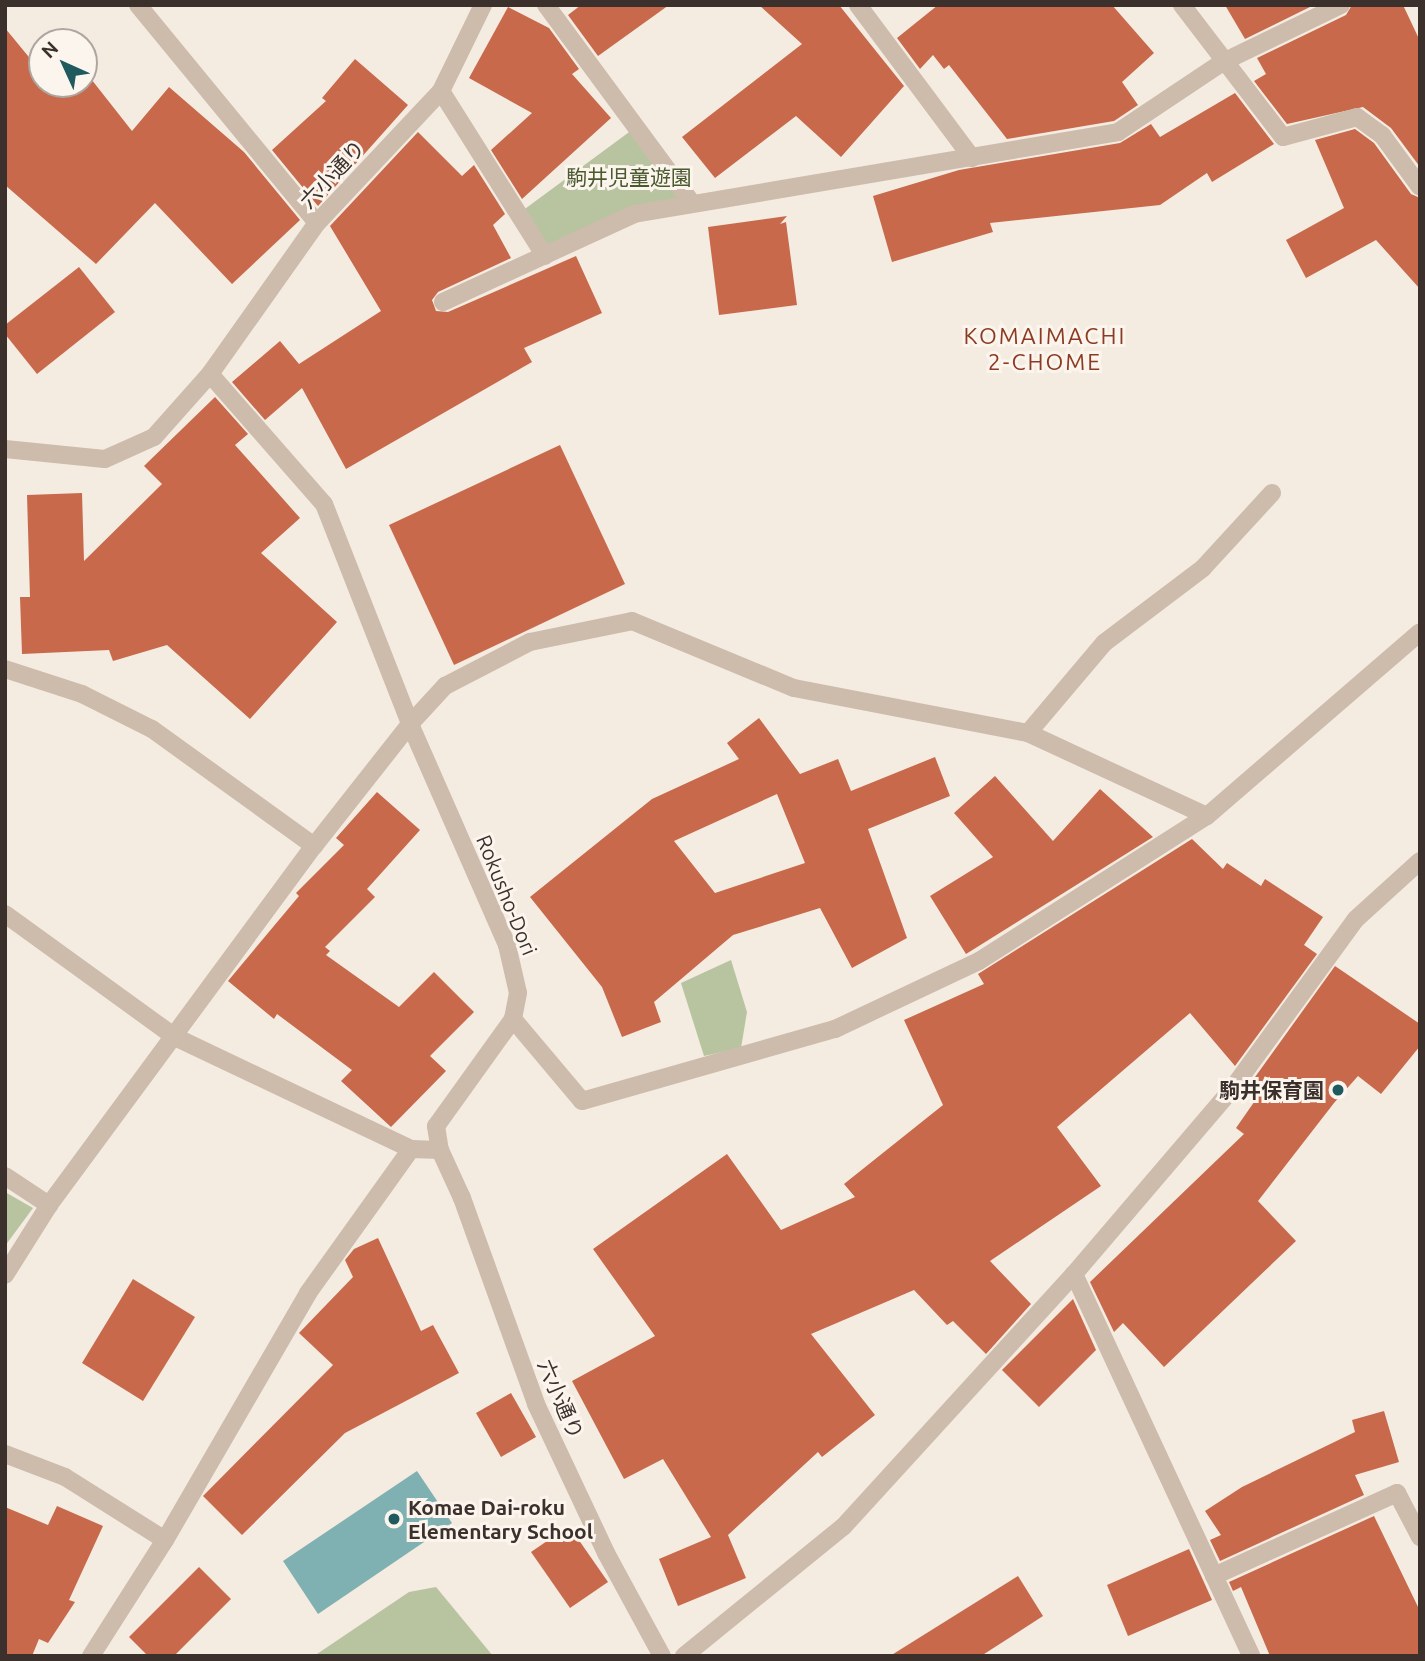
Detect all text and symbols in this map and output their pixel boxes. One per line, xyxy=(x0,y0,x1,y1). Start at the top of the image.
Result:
north arrow xyxy=(28,28,98,98)
text: N xyxy=(37,37,62,62)
street label: 六小通り xyxy=(294,135,370,213)
park label: 駒井児童遊園 xyxy=(566,164,692,190)
district label: KOMAIMACHI 2-CHOME xyxy=(965,322,1125,376)
street label: Rokusho-Dori xyxy=(471,831,543,959)
place label: 駒井保育園 xyxy=(1219,1077,1324,1103)
marker: 駒井保育園 xyxy=(1330,1082,1346,1098)
street label: 六小通り xyxy=(533,1355,589,1443)
place label: Komae Dai-roku Elementary School xyxy=(408,1494,593,1544)
marker: Komae Dai-roku Elementary School xyxy=(386,1511,402,1527)

